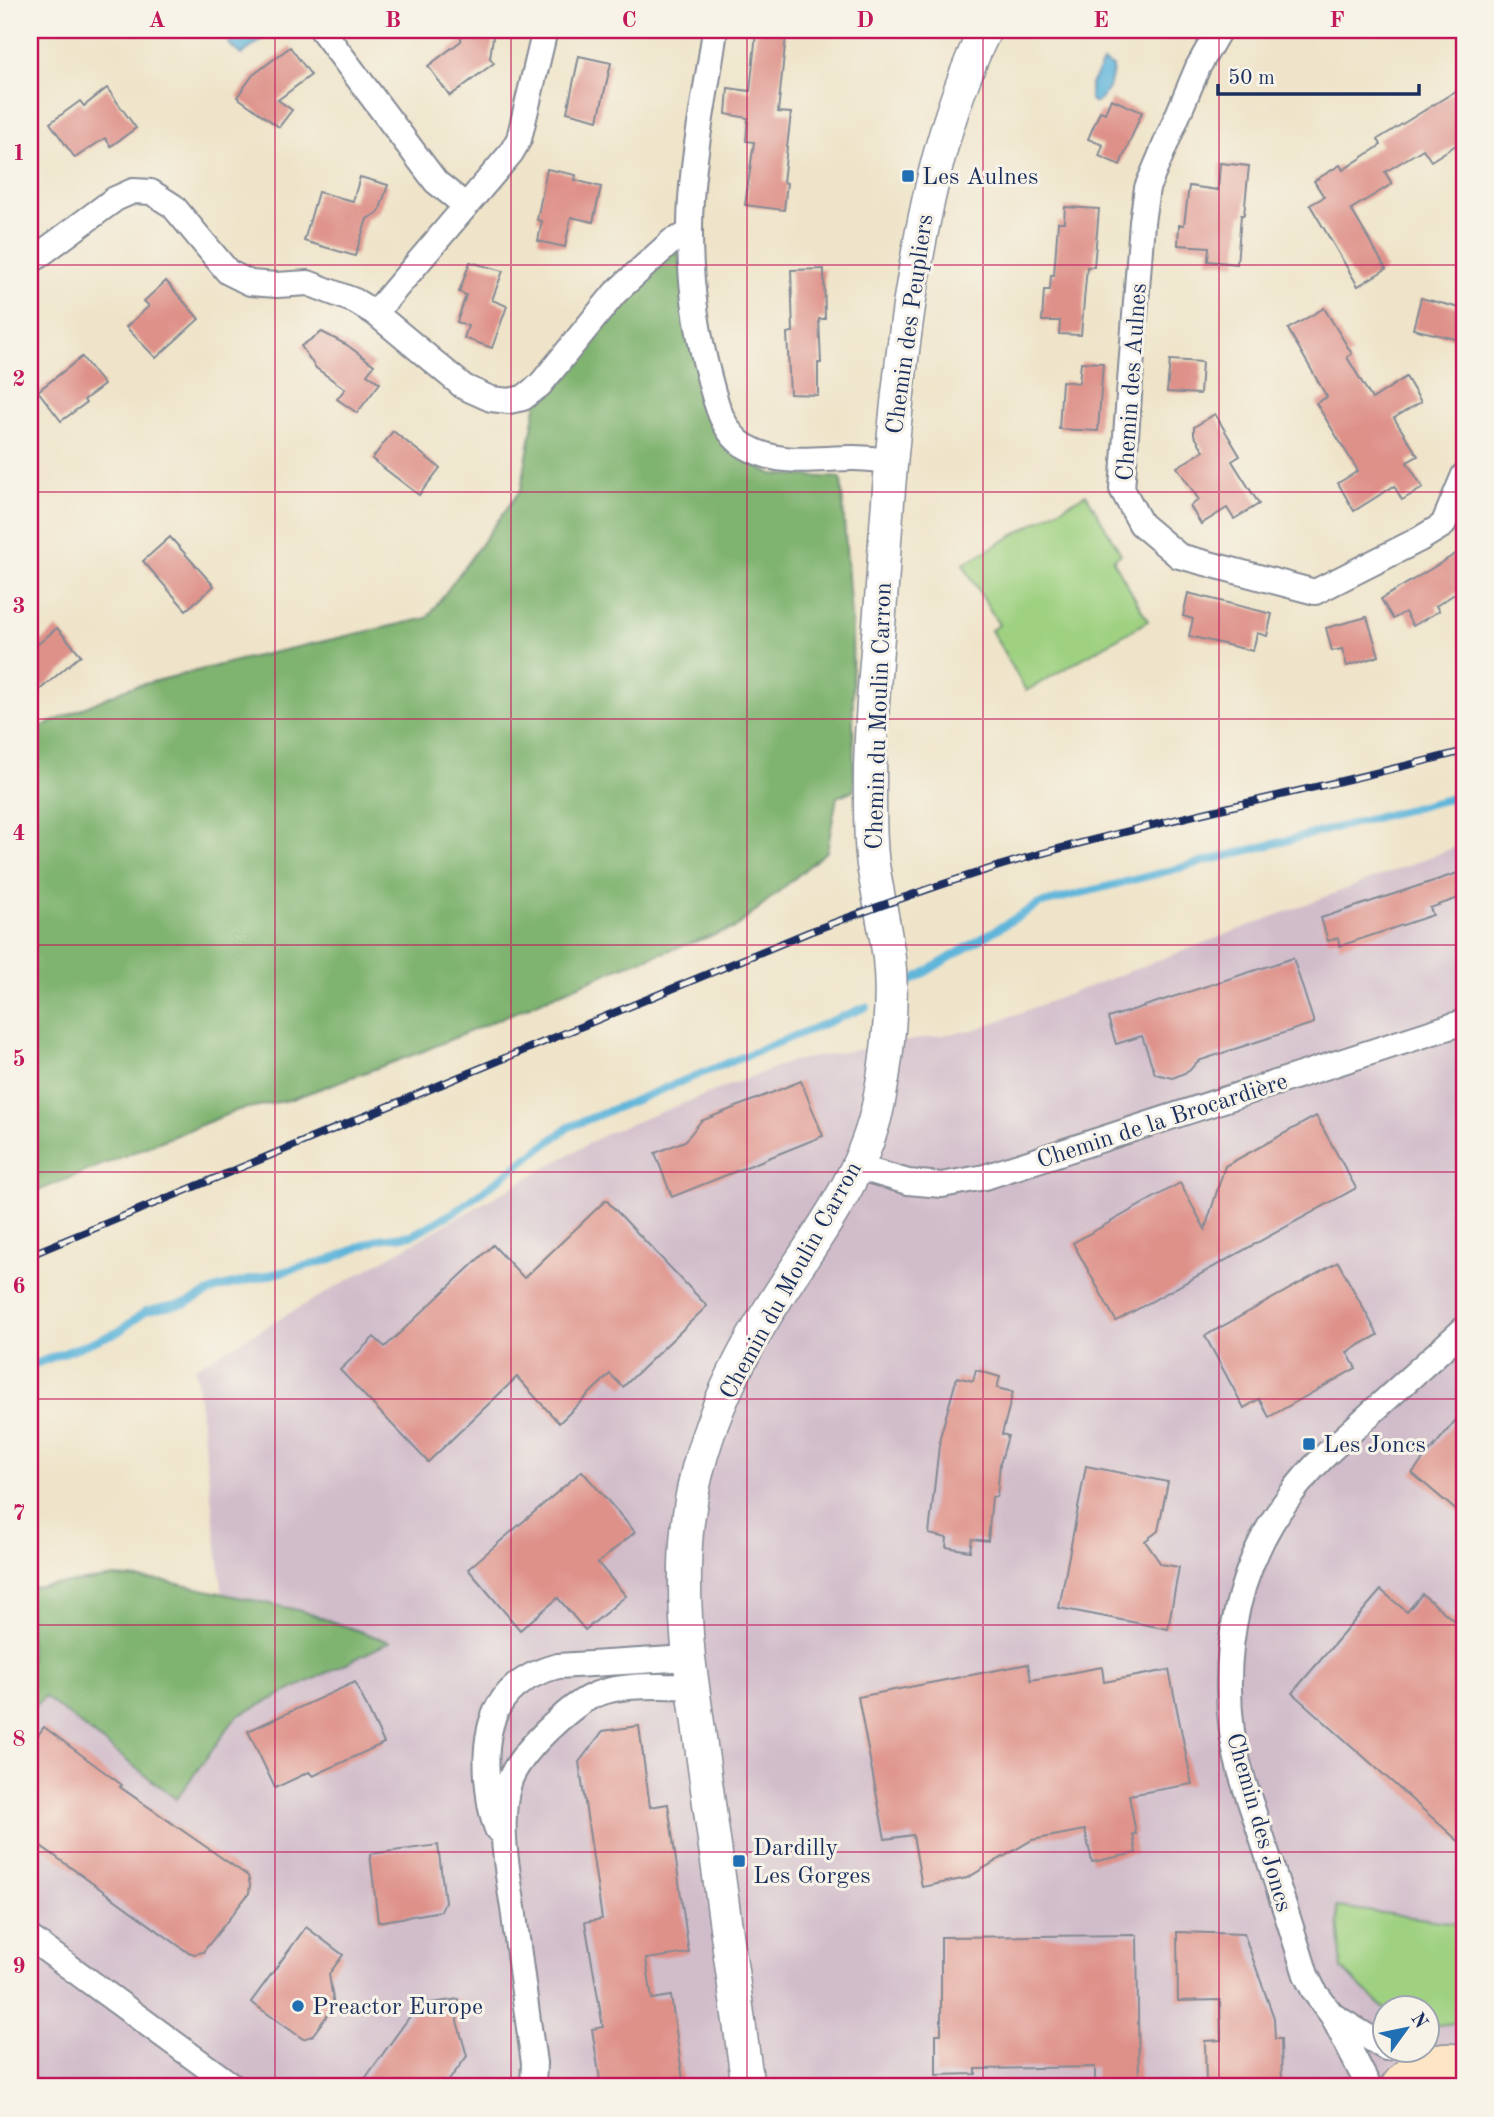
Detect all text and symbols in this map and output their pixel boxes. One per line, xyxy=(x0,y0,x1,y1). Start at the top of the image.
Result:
text: A xyxy=(148,9,166,32)
text: B xyxy=(385,9,401,32)
text: C xyxy=(621,9,637,32)
text: D xyxy=(856,9,874,32)
text: E xyxy=(1093,9,1109,32)
text: F xyxy=(1329,9,1345,32)
scale bar xyxy=(1218,52,1419,96)
text: 50 m xyxy=(1228,68,1275,89)
text: 1 xyxy=(12,142,26,165)
place label: Les Aulnes xyxy=(922,166,1038,190)
marker: Les Aulnes xyxy=(900,168,916,184)
street label: Chemin des Peupliers xyxy=(884,213,938,436)
street label: Chemin des Aulnes xyxy=(1114,282,1152,482)
text: 2 xyxy=(12,368,26,391)
street label: Chemin du Moulin Carron xyxy=(863,582,897,850)
text: 3 xyxy=(12,595,26,618)
text: 4 xyxy=(12,822,26,845)
text: 5 xyxy=(12,1048,26,1071)
street label: Chemin de la Brocardière xyxy=(1034,1070,1291,1174)
street label: Chemin du Moulin Carron xyxy=(716,1158,867,1404)
text: 6 xyxy=(12,1275,26,1298)
place label: Les Joncs xyxy=(1323,1434,1426,1458)
marker: Les Joncs xyxy=(1301,1436,1317,1452)
text: 7 xyxy=(12,1502,26,1525)
text: 8 xyxy=(12,1728,26,1751)
street label: Chemin des Joncs xyxy=(1221,1730,1295,1915)
place label: Dardilly Les Gorges xyxy=(753,1837,871,1889)
marker: Dardilly Les Gorges xyxy=(731,1853,747,1869)
text: 9 xyxy=(12,1955,26,1978)
north arrow xyxy=(1372,1994,1442,2064)
place label: Preactor Europe xyxy=(312,1996,483,2020)
marker: Preactor Europe xyxy=(290,1998,306,2014)
text: N xyxy=(1406,2010,1430,2033)

